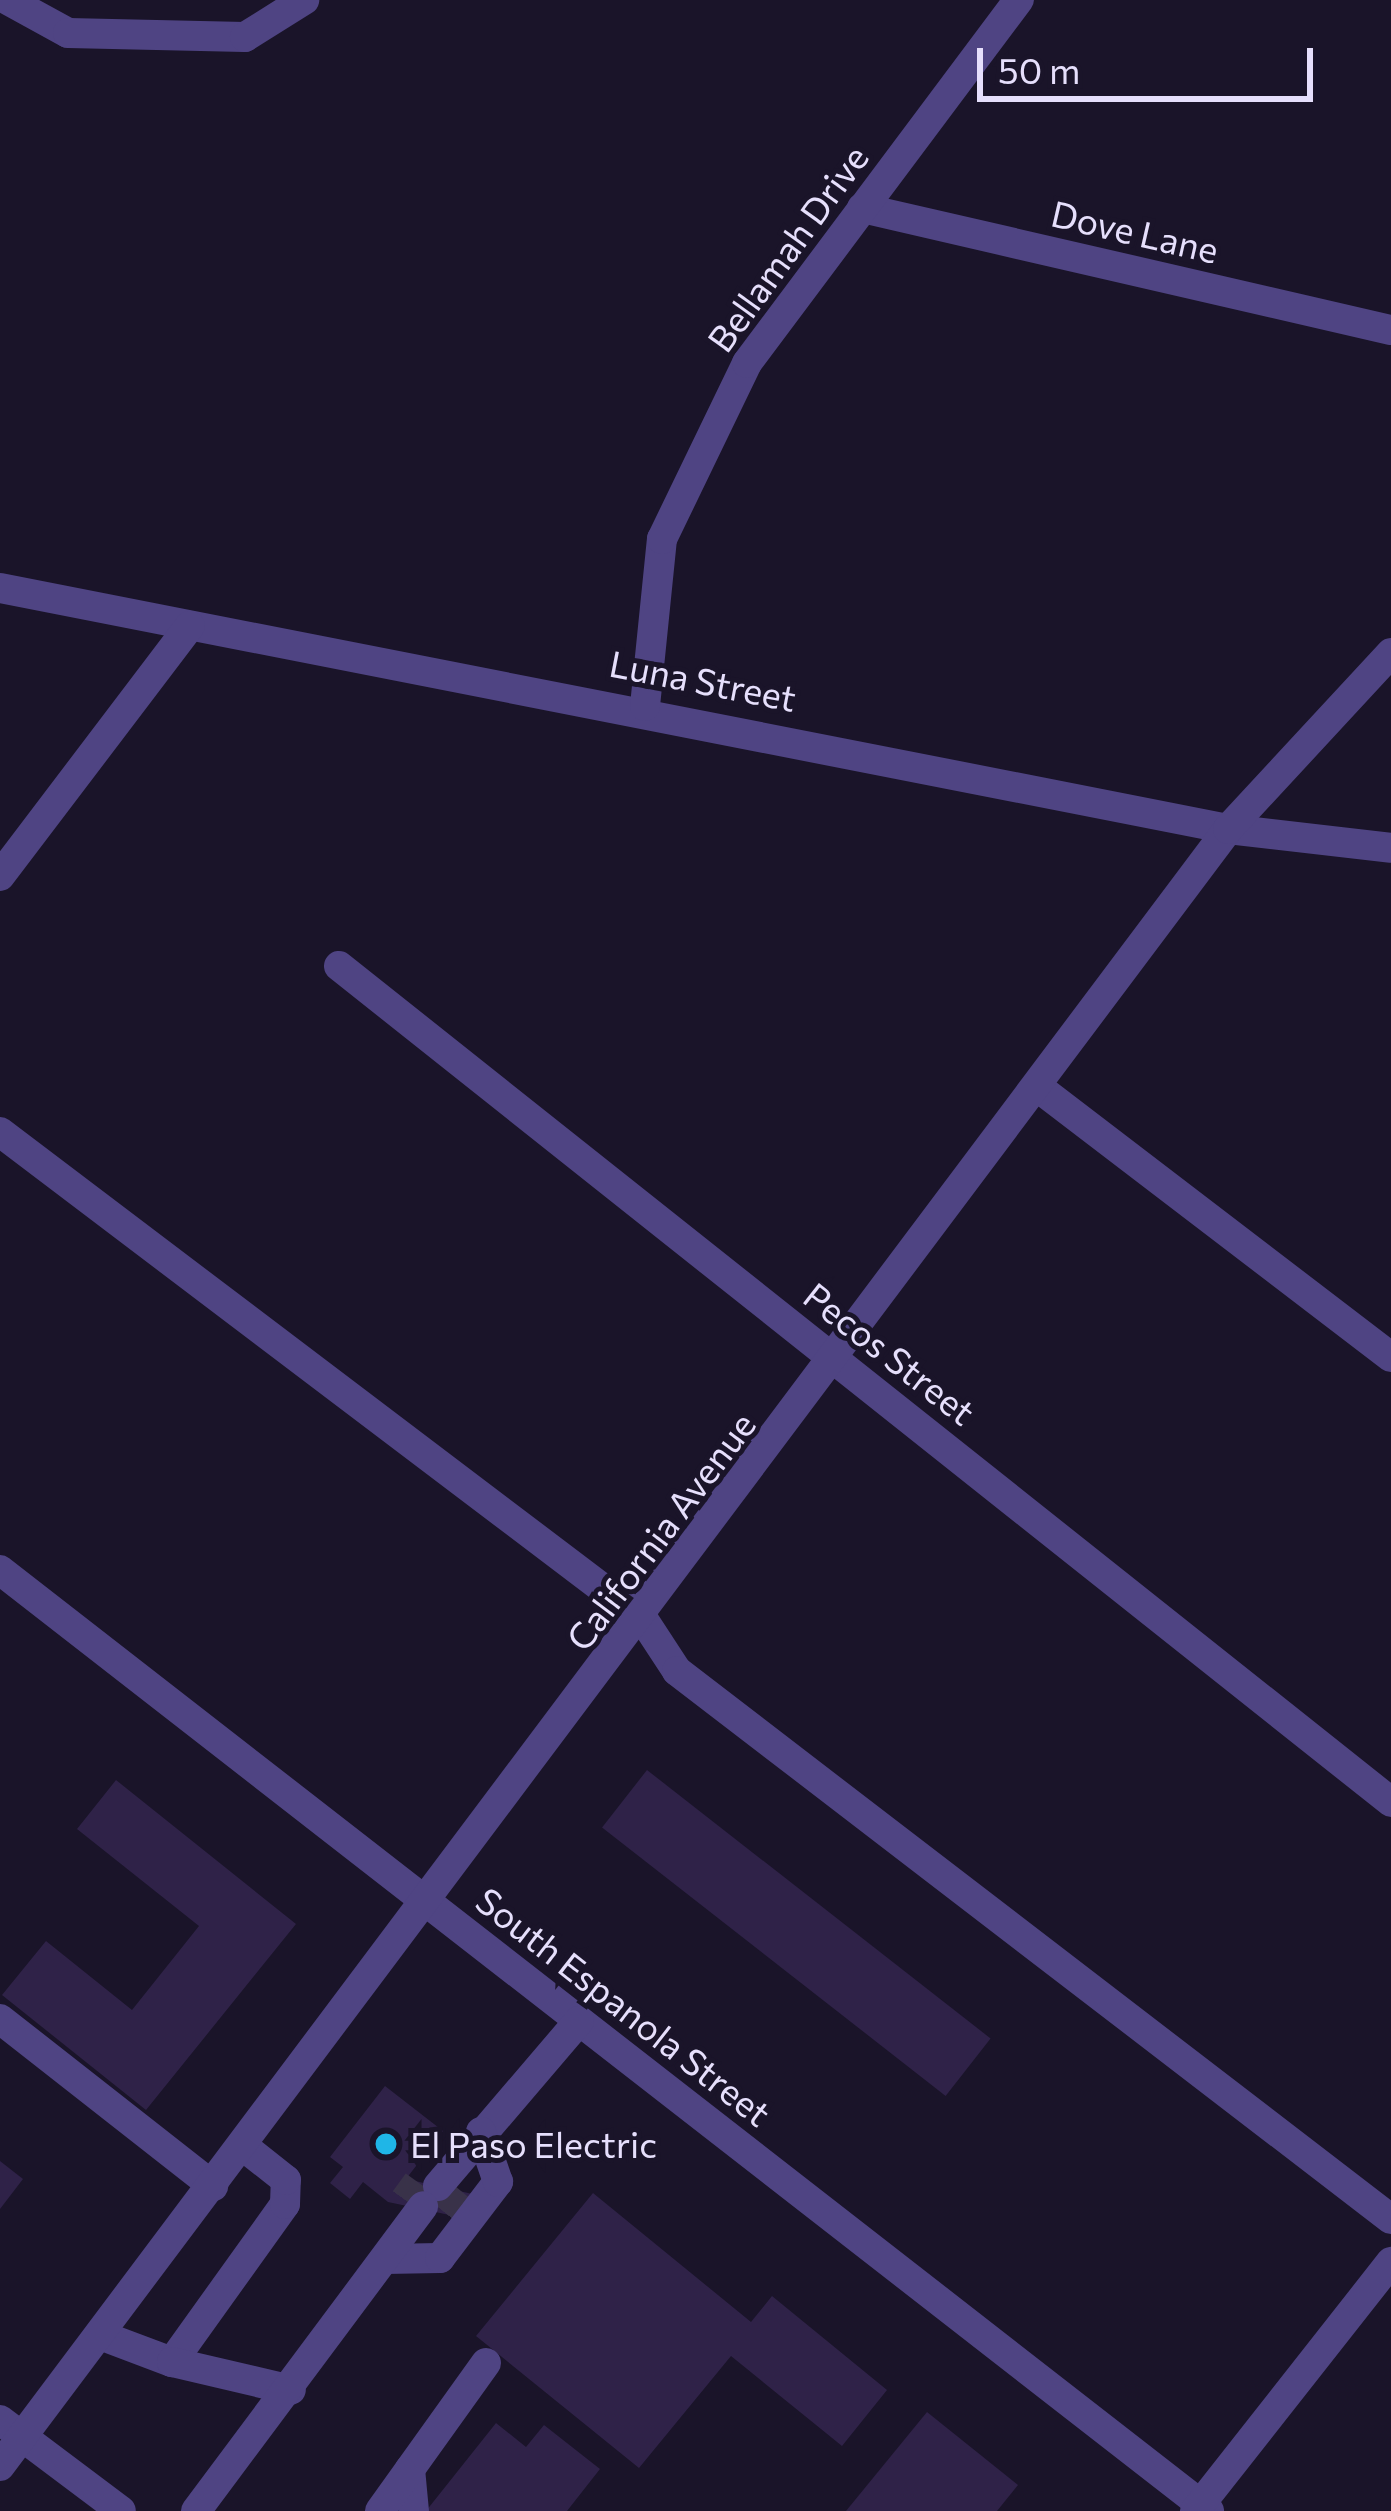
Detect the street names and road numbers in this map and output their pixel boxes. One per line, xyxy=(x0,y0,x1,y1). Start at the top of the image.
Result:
street label: Bellamah Drive xyxy=(698,137,876,359)
street label: Dove Lane xyxy=(1047,191,1223,271)
street label: Luna Street xyxy=(606,641,800,719)
street label: Pecos Street xyxy=(796,1273,984,1433)
street label: California Avenue xyxy=(556,1404,764,1658)
street label: South Espanola Street xyxy=(468,1878,780,2134)

